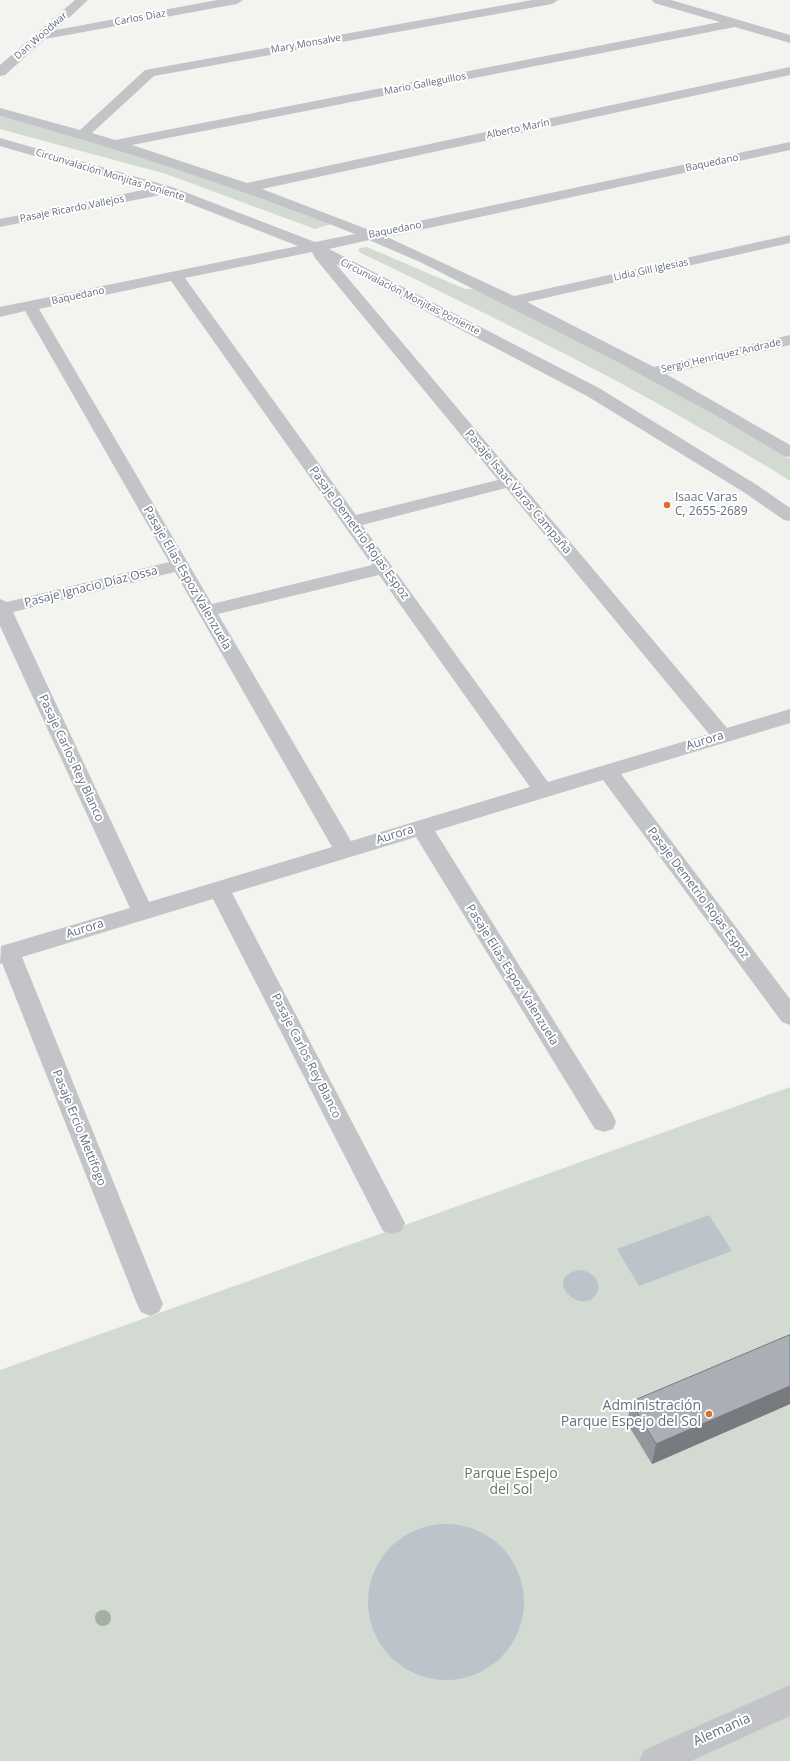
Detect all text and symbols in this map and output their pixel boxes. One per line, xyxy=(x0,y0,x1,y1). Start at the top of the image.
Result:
street label: Carlos Díaz xyxy=(113,8,167,28)
street label: Dan Woodwar xyxy=(12,10,70,62)
street label: Mary Monsalve xyxy=(270,32,342,56)
street label: Mario Galleguillos xyxy=(383,70,467,98)
street label: Alberto Marín xyxy=(485,116,551,142)
street label: Circunvalación Monjitas Poniente xyxy=(34,147,186,203)
street label: Baquedano xyxy=(684,152,740,174)
street label: Pasaje Ricardo Vallejos xyxy=(19,193,125,225)
street label: Baquedano xyxy=(367,219,423,241)
street label: Circunvalación Monjitas Poniente xyxy=(338,256,482,338)
street label: Lidia Gill Iglesias xyxy=(613,256,689,284)
street label: Baquedano xyxy=(50,285,106,307)
street label: Sergio Henríquez Andrade xyxy=(660,336,782,376)
street label: Pasaje Isaac Varas Campaña xyxy=(462,427,574,557)
street label: Pasaje Demetrio Rojas Espoz xyxy=(306,464,412,602)
place label: Isaac Varas C, 2655-2689 xyxy=(675,491,748,519)
marker: Isaac Varas C, 2655-2689 xyxy=(662,500,672,510)
street label: Pasaje Elías Espoz Valenzuela xyxy=(140,504,234,652)
street label: Pasaje Ignacio Díaz Ossa xyxy=(23,563,159,611)
street label: Pasaje Carlos Rey Blanco xyxy=(35,692,107,824)
street label: Aurora xyxy=(684,728,726,754)
street label: Aurora xyxy=(374,822,416,848)
street label: Pasaje Demetrio Rojas Espoz xyxy=(644,824,752,962)
street label: Pasaje Elías Espoz Valenzuela xyxy=(463,902,561,1048)
street label: Aurora xyxy=(64,916,106,942)
street label: Pasaje Carlos Rey Blanco xyxy=(268,991,344,1121)
street label: Pasaje Ercio Mettifogo xyxy=(49,1068,109,1188)
place label: Administración Parque Espejo del Sol xyxy=(561,1398,701,1430)
marker: Administración Parque Espejo del Sol xyxy=(704,1409,714,1419)
park label: Parque Espejo del Sol xyxy=(464,1466,558,1498)
street label: Alemania xyxy=(691,1710,753,1750)

